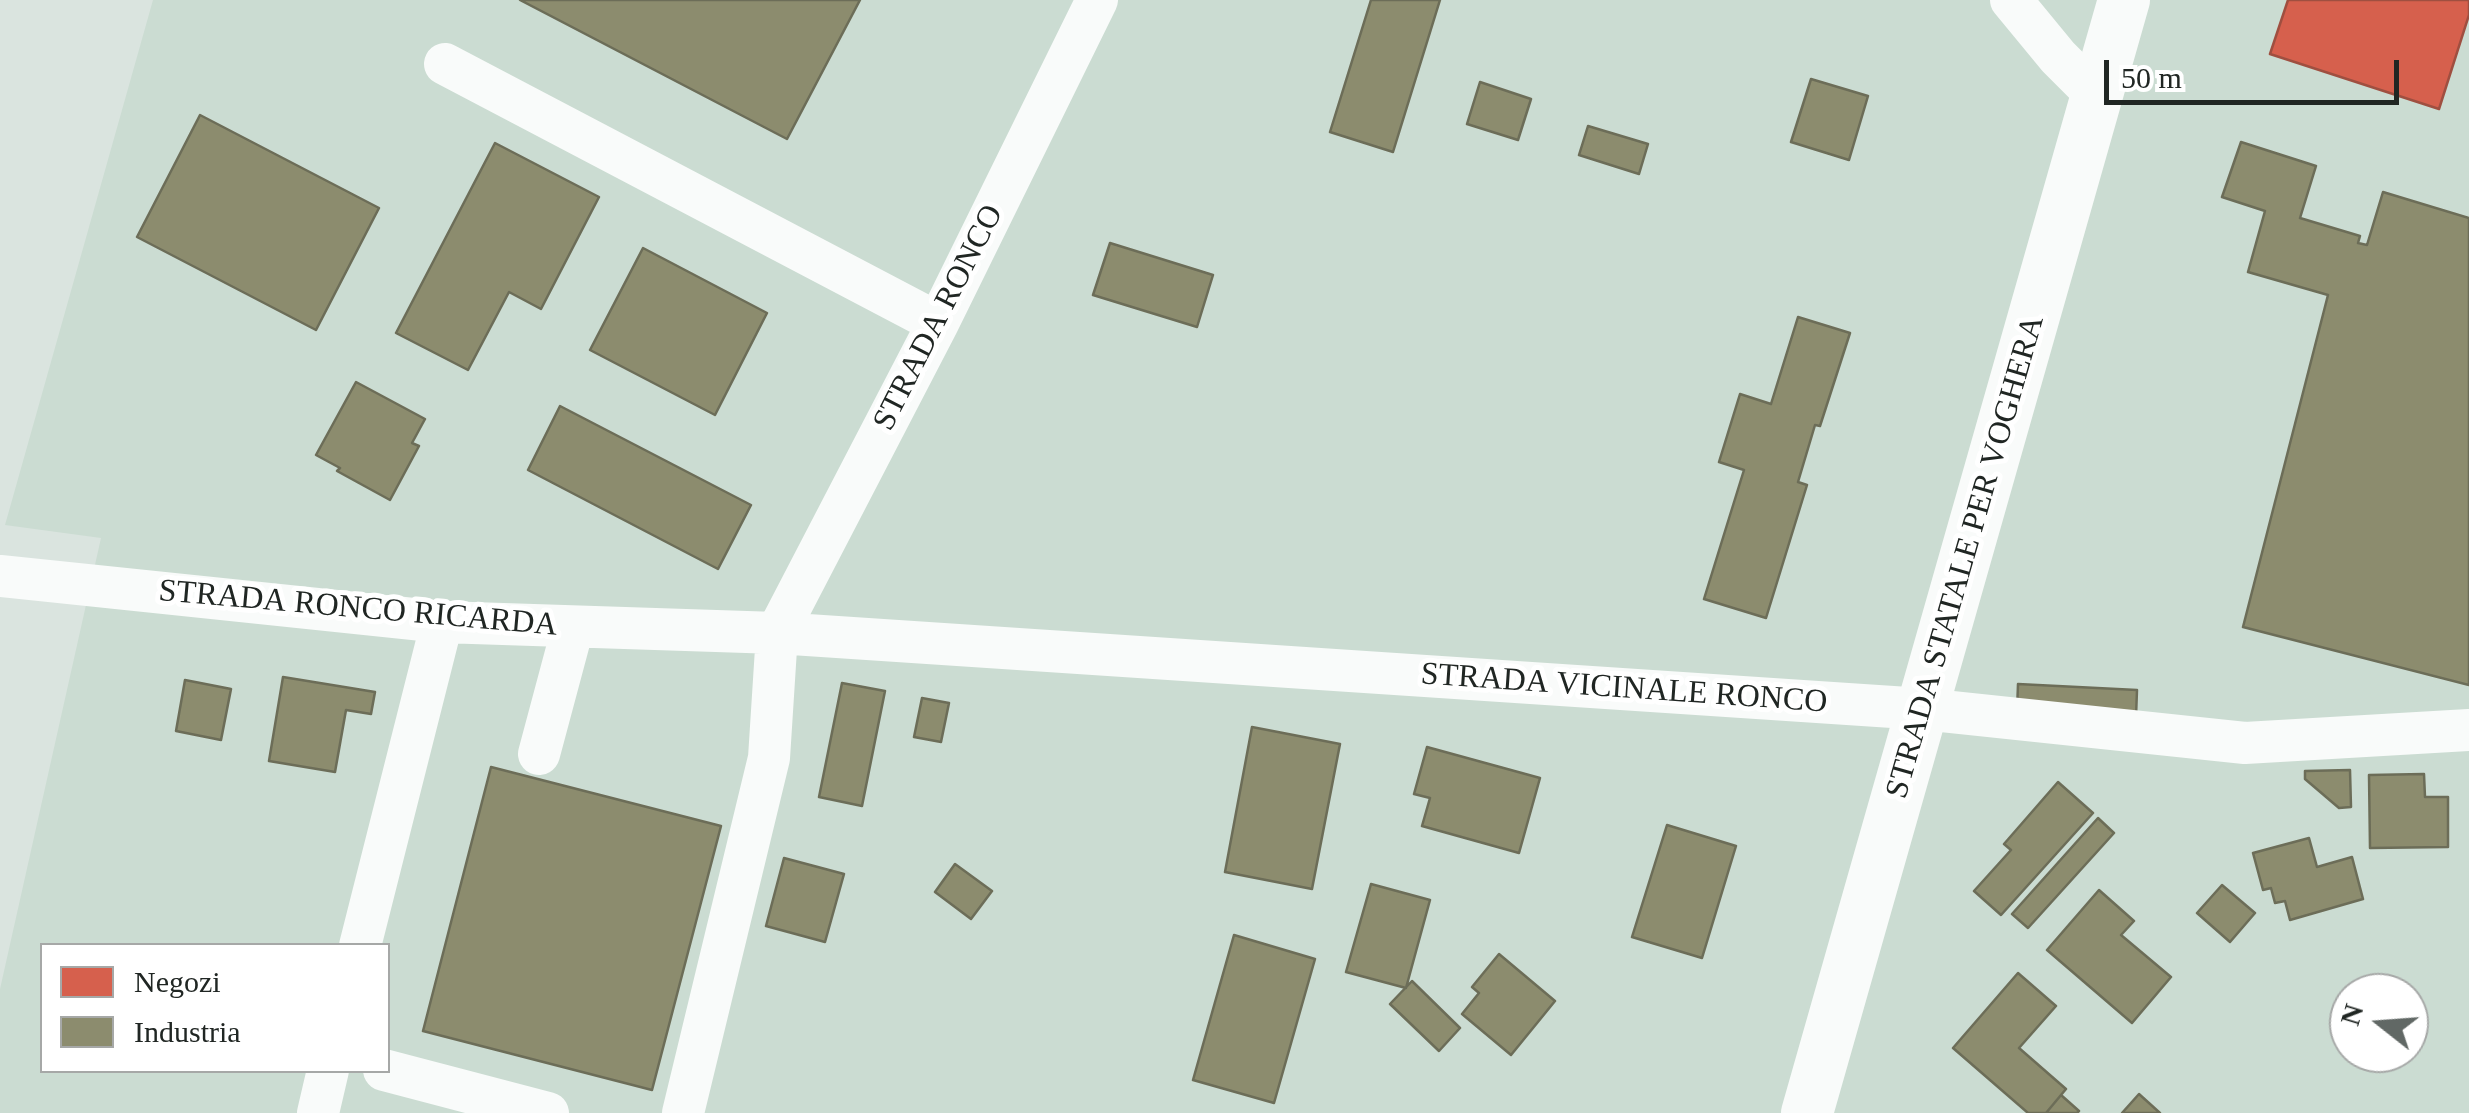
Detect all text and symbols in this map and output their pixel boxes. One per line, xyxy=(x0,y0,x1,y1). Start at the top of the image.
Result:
scale bar xyxy=(2109,40,2404,102)
text: 50 m xyxy=(2121,61,2182,94)
street label: STRADA RONCO xyxy=(866,199,1012,437)
street label: STRADA STATALE PER VOGHERA xyxy=(1879,311,2053,803)
street label: STRADA RONCO RICARDA xyxy=(157,572,559,646)
street label: STRADA VICINALE RONCO xyxy=(1420,656,1828,722)
legend xyxy=(40,943,390,1073)
text: Negozi xyxy=(134,965,221,998)
north arrow xyxy=(2329,973,2429,1073)
text: N xyxy=(2334,1000,2370,1029)
text: Industria xyxy=(134,1015,241,1048)

